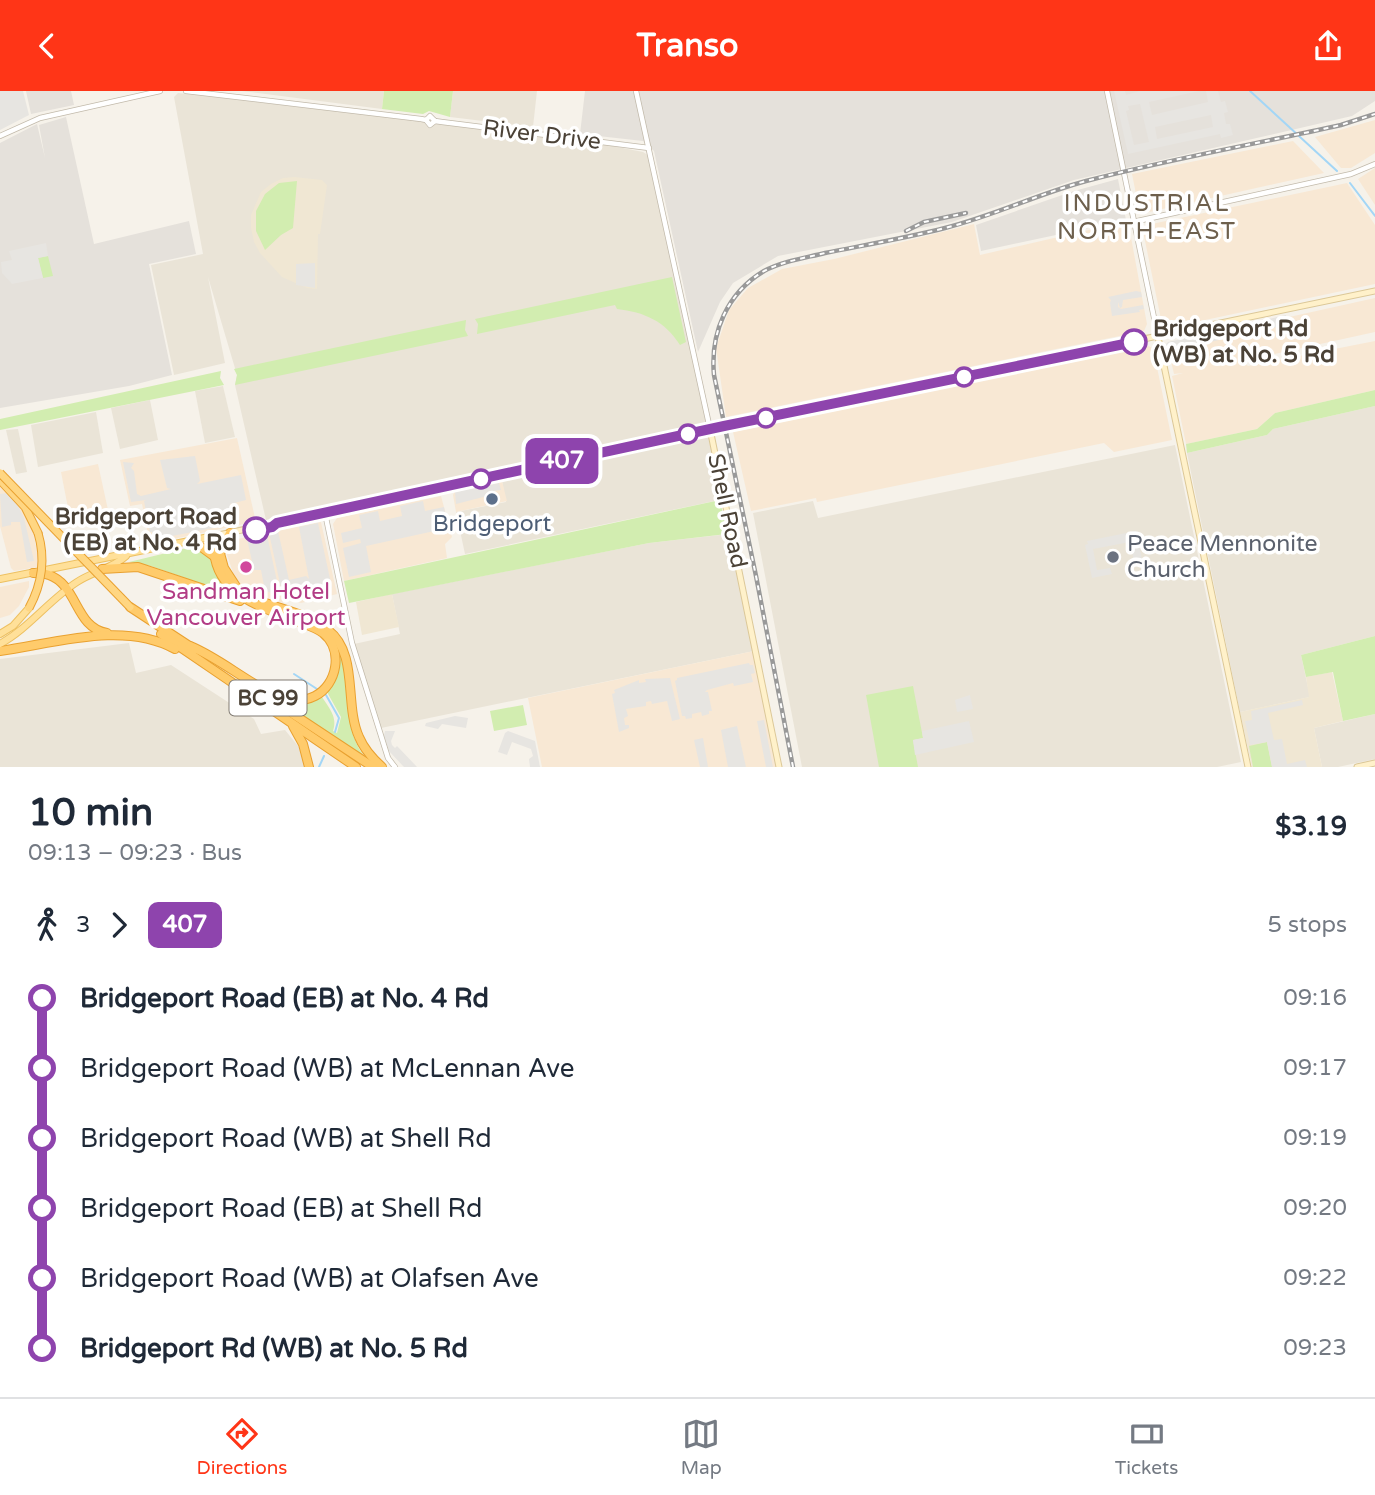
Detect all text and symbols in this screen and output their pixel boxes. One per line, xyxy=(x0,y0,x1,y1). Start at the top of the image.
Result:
icon: back xyxy=(28,27,66,65)
text: Transo xyxy=(636,27,739,65)
icon: share xyxy=(1309,27,1347,65)
street label: River Drive xyxy=(481,114,603,156)
district label: INDUSTRIAL NORTH-EAST xyxy=(1057,189,1237,246)
place label: Bridgeport Rd (WB) at No. 5 Rd xyxy=(1153,315,1335,369)
marker: Bridgeport Rd (WB) at No. 5 Rd xyxy=(1121,329,1147,355)
unlabelled marker xyxy=(954,367,974,387)
unlabelled marker xyxy=(756,408,776,428)
unlabelled marker xyxy=(678,424,698,444)
line badge: 407 xyxy=(522,438,602,484)
text: 407 xyxy=(539,446,585,475)
street label: Shell Road xyxy=(701,451,753,571)
unlabelled marker xyxy=(471,469,491,489)
marker: Bridgeport xyxy=(484,491,500,507)
place label: Bridgeport Road (EB) at No. 4 Rd xyxy=(55,503,237,557)
place label: Bridgeport xyxy=(433,510,551,538)
marker: Bridgeport Road (EB) at No. 4 Rd xyxy=(243,517,269,543)
place label: Peace Mennonite Church xyxy=(1127,530,1318,584)
marker: Peace Mennonite Church xyxy=(1105,549,1121,565)
marker: Sandman Hotel Vancouver Airport xyxy=(238,559,254,575)
place label: Sandman Hotel Vancouver Airport xyxy=(146,578,346,632)
road number: BC 99 xyxy=(230,681,306,715)
text: 10 min xyxy=(28,790,153,836)
text: $3.19 xyxy=(1275,811,1347,842)
text: 09:13 – 09:23 · Bus xyxy=(28,839,242,867)
icon: walk xyxy=(28,906,66,944)
icon: forward xyxy=(100,906,138,944)
text: 407 xyxy=(162,910,208,939)
text: 3 xyxy=(76,911,90,939)
text: 5 stops xyxy=(1267,911,1347,939)
text: Bridgeport Road (EB) at No. 4 Rd xyxy=(80,983,489,1014)
text: 09:16 xyxy=(1283,984,1347,1012)
text: Bridgeport Road (WB) at McLennan Ave xyxy=(80,1053,575,1084)
text: 09:17 xyxy=(1283,1054,1347,1082)
text: Bridgeport Road (WB) at Shell Rd xyxy=(80,1123,492,1154)
text: 09:19 xyxy=(1283,1124,1347,1152)
text: Bridgeport Road (EB) at Shell Rd xyxy=(80,1193,482,1224)
text: 09:20 xyxy=(1283,1194,1347,1222)
text: Bridgeport Road (WB) at Olafsen Ave xyxy=(80,1263,539,1294)
text: 09:22 xyxy=(1283,1264,1347,1292)
text: Bridgeport Rd (WB) at No. 5 Rd xyxy=(80,1333,468,1364)
text: 09:23 xyxy=(1283,1334,1347,1362)
tab: Directions xyxy=(197,1415,288,1479)
tab: Map xyxy=(681,1415,722,1479)
tab: Tickets xyxy=(1115,1415,1178,1479)

